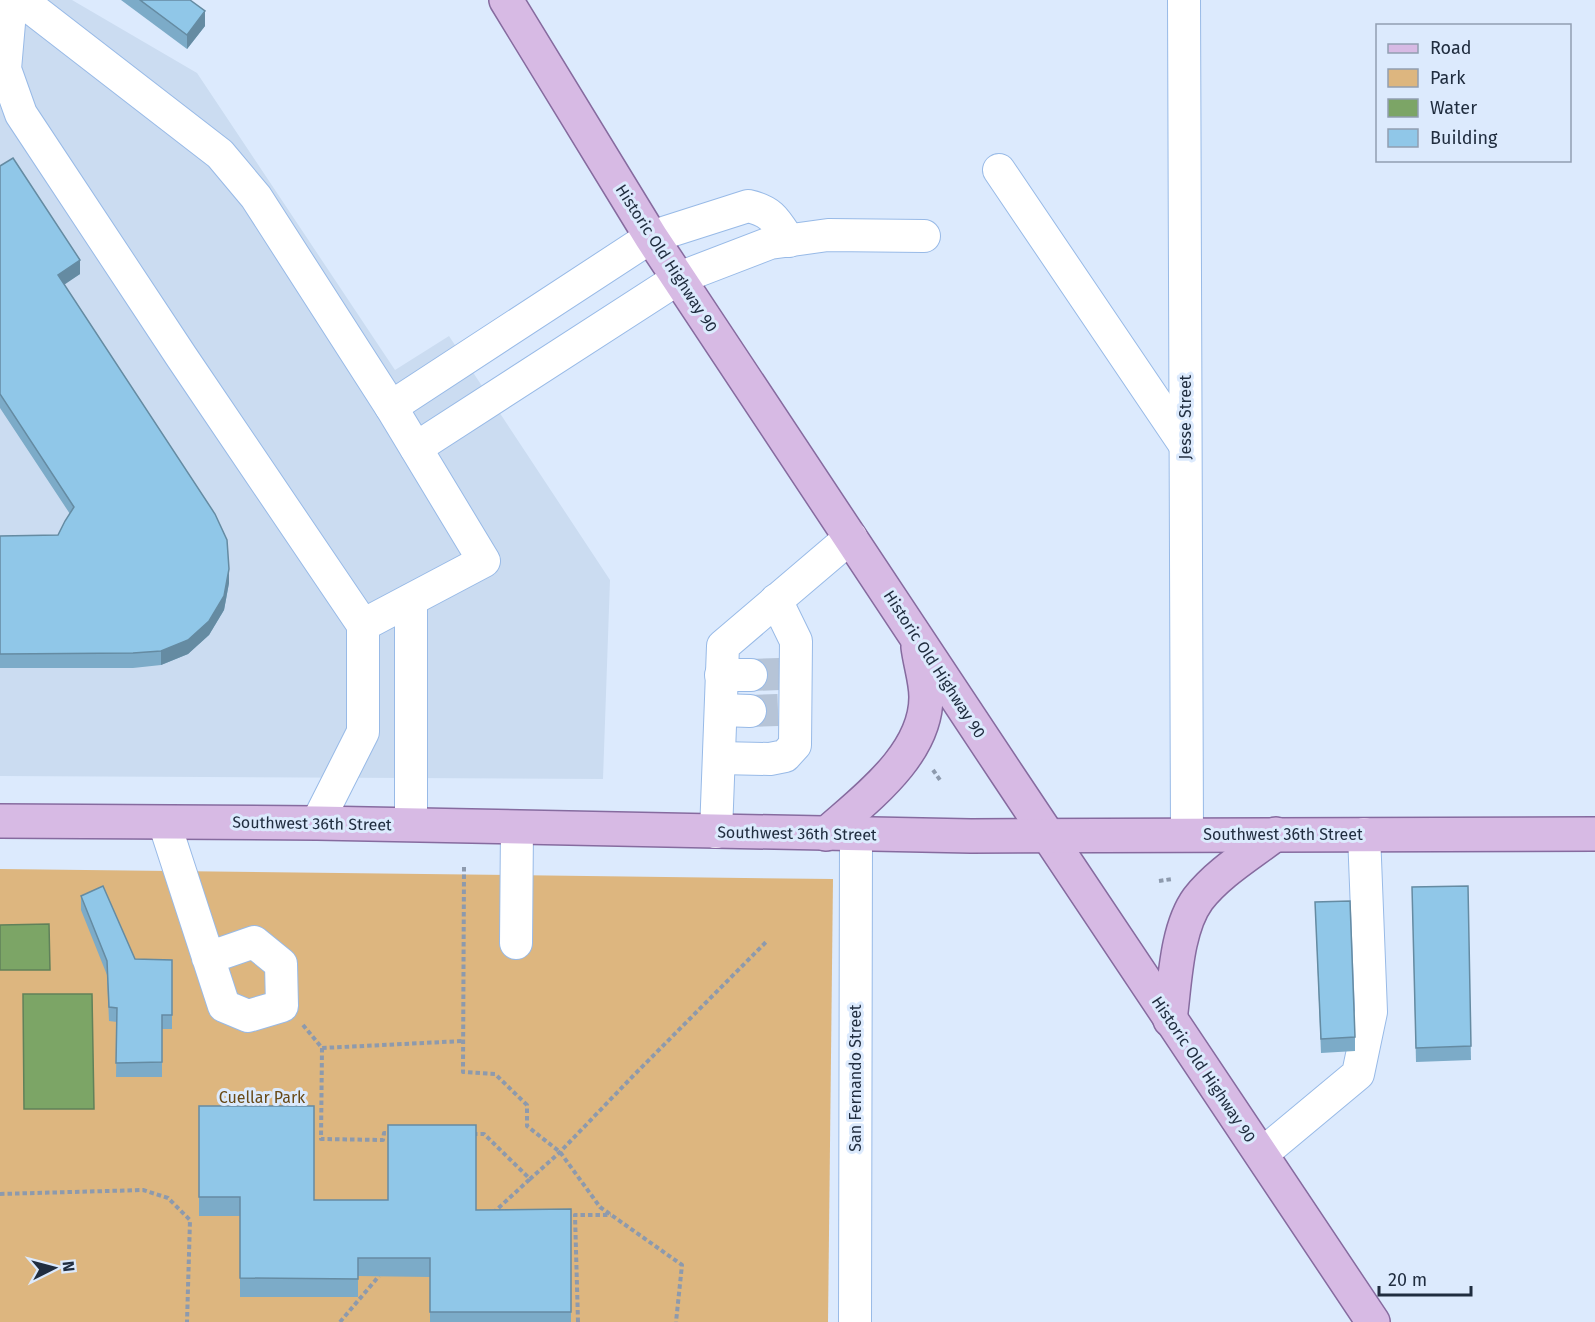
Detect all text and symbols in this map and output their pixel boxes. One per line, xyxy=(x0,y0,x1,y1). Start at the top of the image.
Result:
legend xyxy=(1376,24,1571,162)
text: Road xyxy=(1430,37,1472,59)
text: Park xyxy=(1430,67,1466,89)
text: Water xyxy=(1430,97,1477,119)
text: Building xyxy=(1430,127,1498,149)
street label: Historic Old Highway 90 xyxy=(612,181,721,336)
street label: Jesse Street xyxy=(1176,374,1195,459)
street label: Historic Old Highway 90 xyxy=(880,587,989,742)
street label: Southwest 36th Street xyxy=(232,813,392,834)
street label: Southwest 36th Street xyxy=(717,823,877,844)
street label: Southwest 36th Street xyxy=(1203,825,1363,844)
street label: Historic Old Highway 90 xyxy=(1148,993,1260,1146)
street label: San Fernando Street xyxy=(846,1004,865,1152)
park label: Cuellar Park xyxy=(219,1088,306,1107)
north arrow xyxy=(24,1238,84,1298)
scale bar xyxy=(1379,1259,1470,1297)
text: N xyxy=(58,1260,78,1273)
text: 20 m xyxy=(1388,1269,1427,1291)

